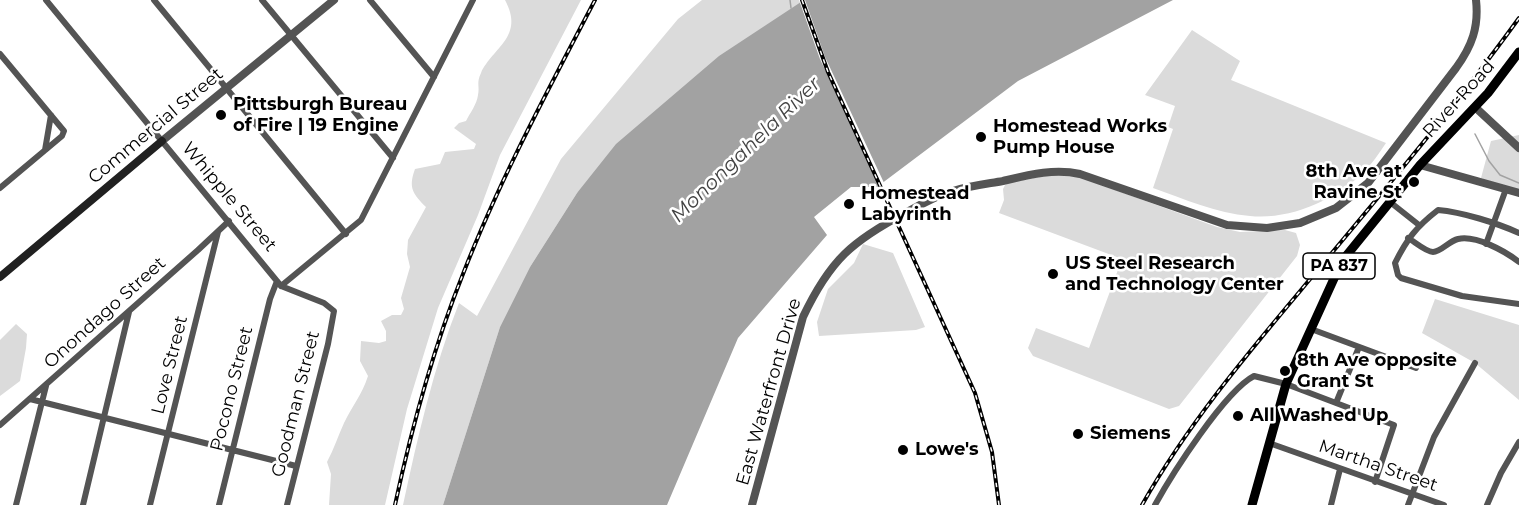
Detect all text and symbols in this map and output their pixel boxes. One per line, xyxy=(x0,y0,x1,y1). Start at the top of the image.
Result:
street label: River Road xyxy=(1418,56,1500,142)
street label: Commercial Street xyxy=(84,63,228,189)
water label: Monongahela River xyxy=(666,72,826,228)
place label: Pittsburgh Bureau of Fire | 19 Engine xyxy=(233,94,407,136)
marker: Pittsburgh Bureau of Fire | 19 Engine xyxy=(214,108,228,122)
place label: Homestead Works Pump House xyxy=(993,116,1167,158)
marker: Homestead Works Pump House xyxy=(974,130,988,144)
street label: Whipple Street xyxy=(177,138,281,256)
place label: 8th Ave at Ravine St xyxy=(1306,161,1402,204)
marker: 8th Ave at Ravine St xyxy=(1407,175,1421,189)
place label: Homestead Labyrinth xyxy=(861,183,969,226)
marker: Homestead Labyrinth xyxy=(842,197,856,211)
street label: Onondago Street xyxy=(40,253,170,373)
place label: US Steel Research and Technology Center xyxy=(1065,253,1284,296)
road number: PA 837 xyxy=(1303,253,1375,279)
marker: US Steel Research and Technology Center xyxy=(1046,267,1060,281)
street label: East Waterfront Drive xyxy=(732,296,806,488)
street label: Love Street xyxy=(147,313,193,417)
street label: Pocono Street xyxy=(206,324,258,454)
street label: Goodman Street xyxy=(267,329,325,479)
place label: 8th Ave opposite Grant St xyxy=(1297,350,1457,392)
marker: 8th Ave opposite Grant St xyxy=(1278,364,1292,378)
place label: All Washed Up xyxy=(1250,405,1388,427)
marker: All Washed Up xyxy=(1231,409,1245,423)
place label: Siemens xyxy=(1090,423,1171,445)
marker: Siemens xyxy=(1071,427,1085,441)
street label: Martha Street xyxy=(1316,436,1440,496)
place label: Lowe's xyxy=(915,439,979,461)
marker: Lowe's xyxy=(896,443,910,457)

